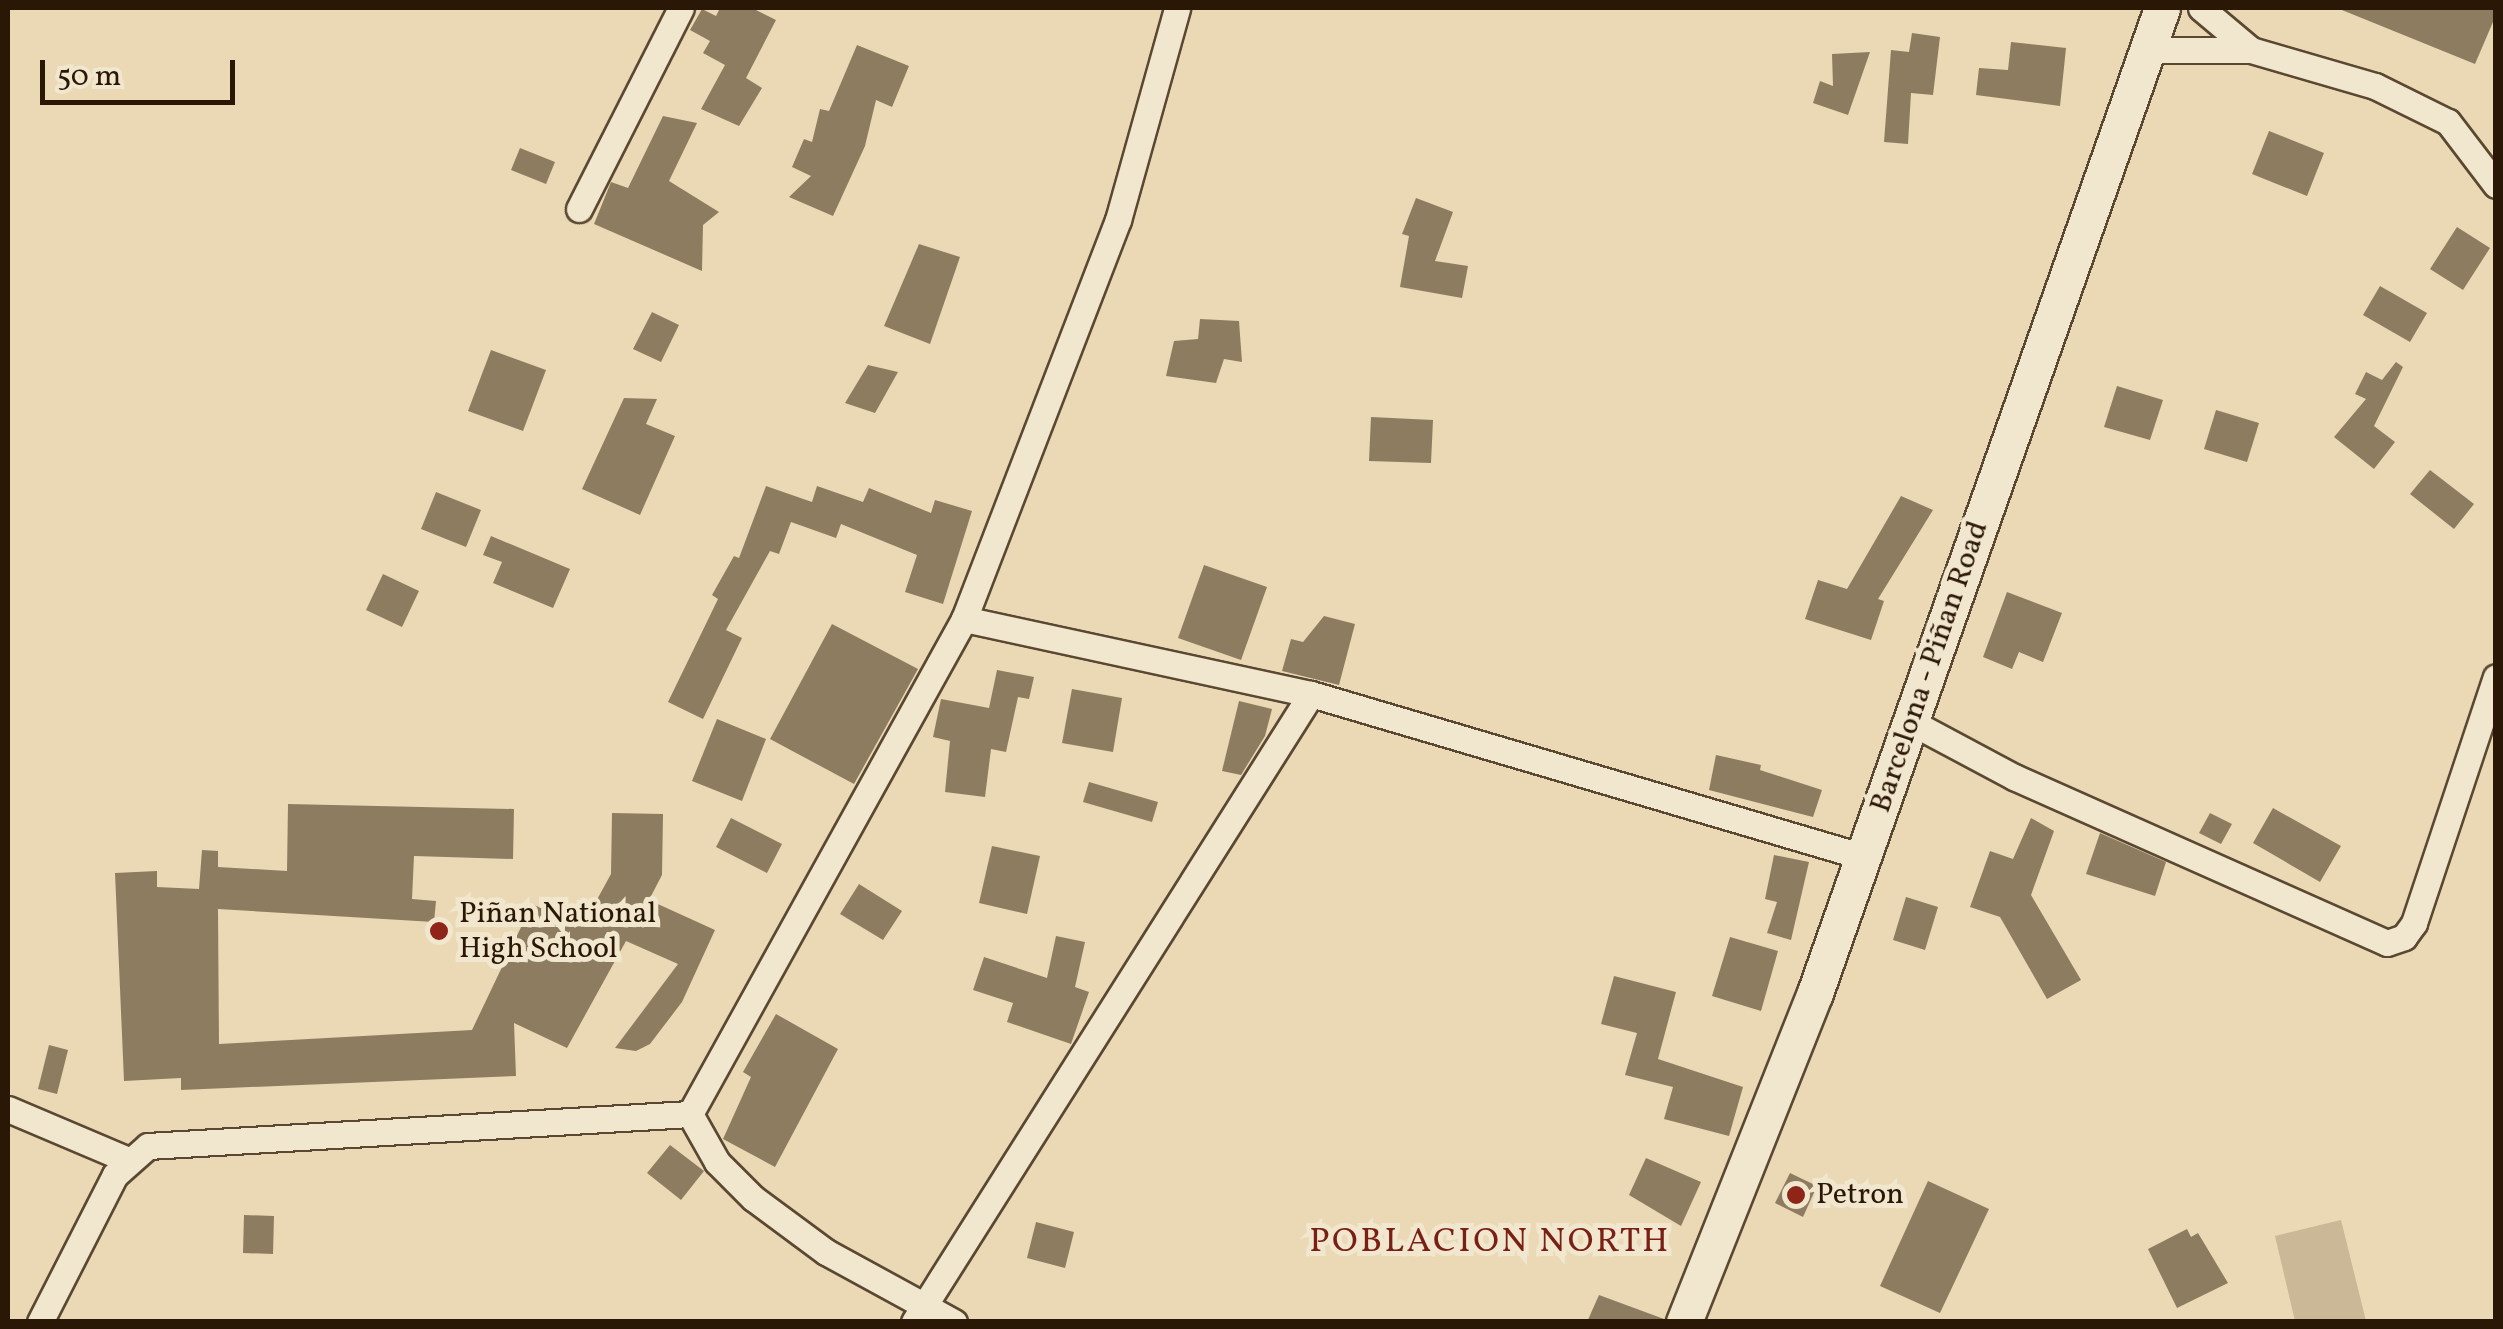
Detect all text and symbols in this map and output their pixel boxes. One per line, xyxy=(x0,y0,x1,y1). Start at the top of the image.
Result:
scale bar xyxy=(45,40,240,102)
text: 50 m xyxy=(57,56,121,98)
street label: Barcelona - Piñan Road xyxy=(1863,516,1997,818)
place label: Piñan National High School xyxy=(459,896,656,966)
marker: Piñan National High School xyxy=(428,920,450,942)
place label: Petron xyxy=(1816,1177,1904,1213)
marker: Petron xyxy=(1785,1184,1807,1206)
district label: POBLACION NORTH xyxy=(1309,1221,1671,1263)

